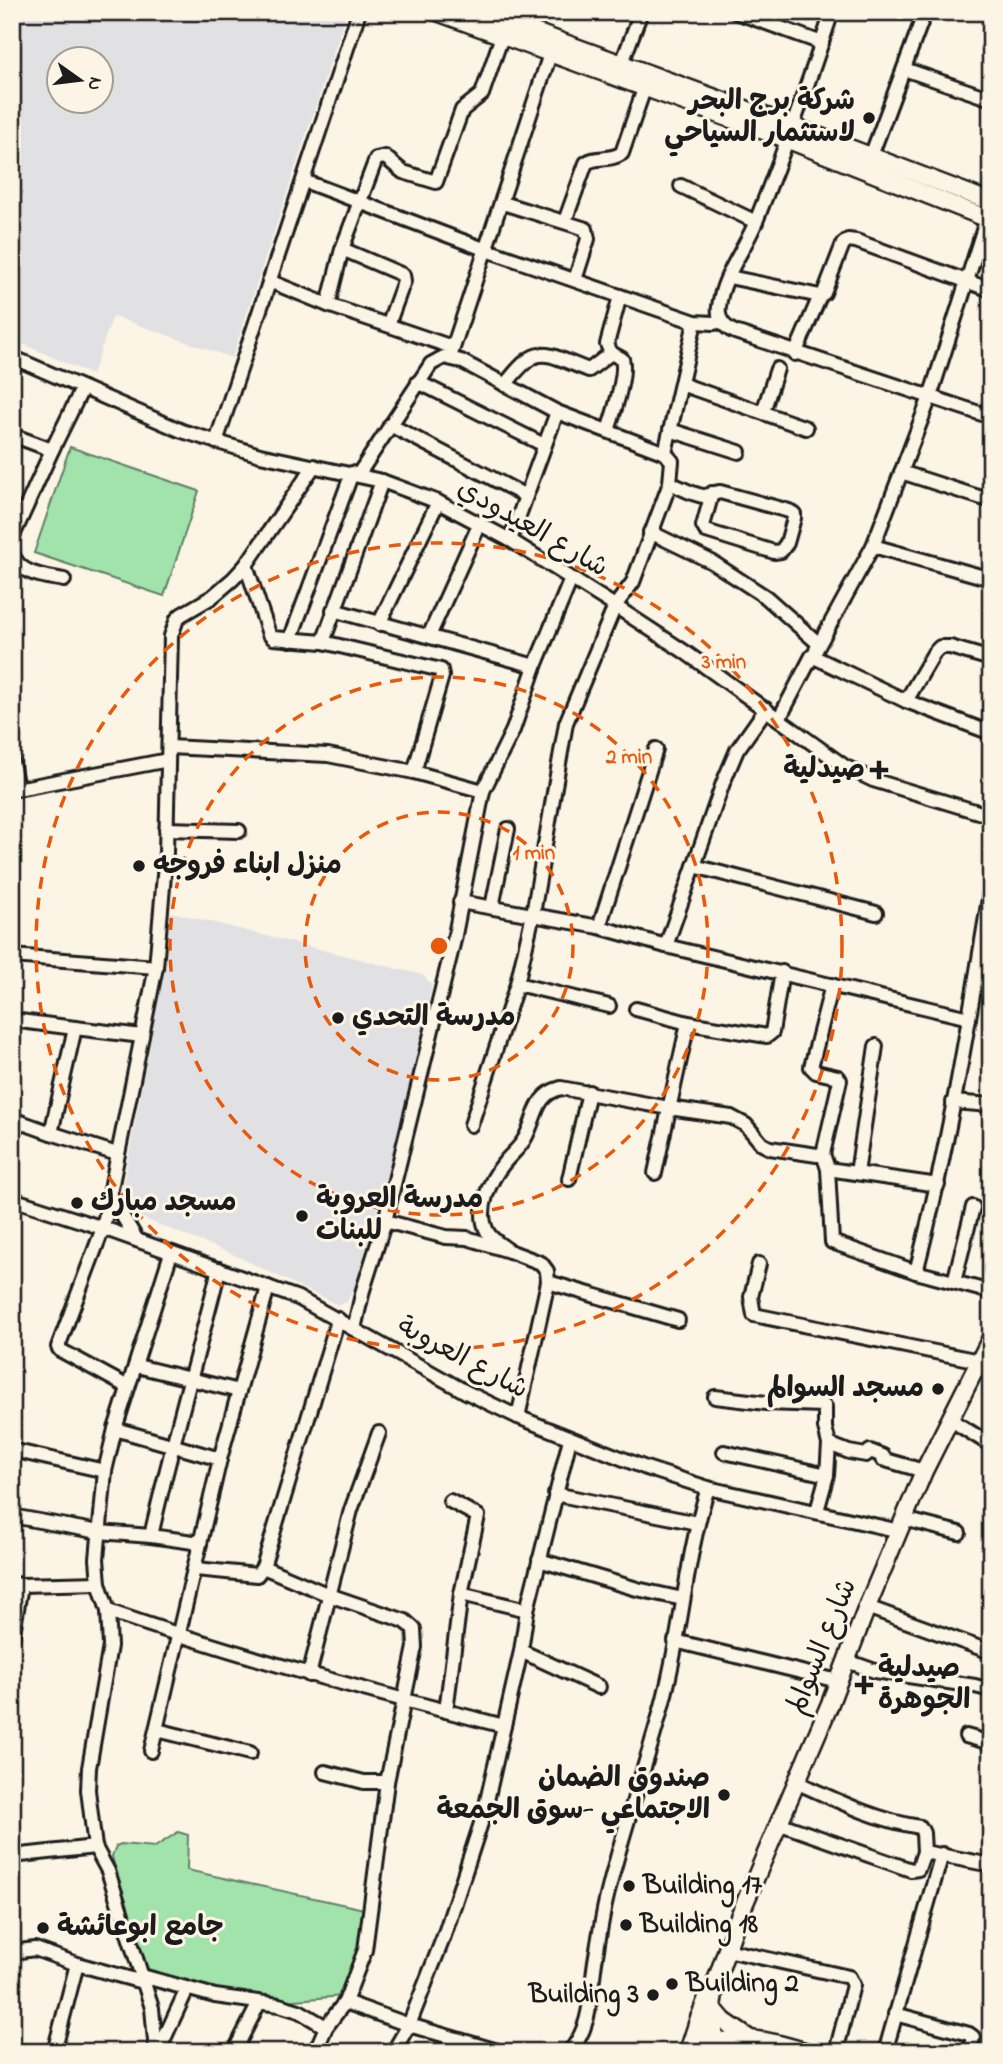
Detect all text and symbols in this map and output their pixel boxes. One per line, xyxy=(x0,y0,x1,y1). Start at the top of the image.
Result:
north arrow xyxy=(46,46,116,116)
text: N xyxy=(79,74,109,93)
place label: شركة برج البحر لاستثمار السياحي xyxy=(664,82,855,157)
marker: شركة برج البحر لاستثمار السياحي xyxy=(861,110,877,126)
street label: شارع العيدودي xyxy=(449,469,615,589)
text: 3 min xyxy=(701,648,746,678)
text: 2 min xyxy=(605,743,652,773)
place label: صيدلية xyxy=(783,750,865,791)
marker: صيدلية xyxy=(871,762,887,778)
text: 1 min xyxy=(513,839,555,869)
place label: منزل ابناء فروجه xyxy=(153,846,342,887)
marker: منزل ابناء فروجه xyxy=(131,858,147,874)
centre of rings xyxy=(427,934,451,958)
place label: مدرسة التحدي xyxy=(352,998,515,1039)
marker: مدرسة التحدي xyxy=(330,1010,346,1026)
place label: مدرسة العروبة للبنات xyxy=(316,1180,483,1253)
place label: مسجد مبارك xyxy=(91,1183,236,1224)
marker: مسجد مبارك xyxy=(69,1195,85,1211)
marker: مدرسة العروبة للبنات xyxy=(294,1208,310,1224)
street label: شارع العروبة xyxy=(389,1307,535,1411)
place label: مسجد السوالم xyxy=(767,1369,924,1410)
marker: مسجد السوالم xyxy=(930,1381,946,1397)
street label: شارع السوالم xyxy=(777,1573,869,1721)
place label: صيدلية الجوهرة xyxy=(878,1649,970,1722)
marker: صيدلية الجوهرة xyxy=(856,1677,872,1693)
place label: صندوق الضمان الاجتماعي -سوق الجمعة xyxy=(436,1759,710,1834)
marker: صندوق الضمان الاجتماعي -سوق الجمعة xyxy=(716,1787,732,1803)
place label: Building 17 xyxy=(641,1866,763,1908)
marker: Building 17 xyxy=(621,1878,637,1894)
place label: Building 18 xyxy=(638,1905,759,1947)
place label: جامع ابوعائشة xyxy=(57,1908,224,1949)
marker: Building 18 xyxy=(618,1917,634,1933)
marker: جامع ابوعائشة xyxy=(35,1920,51,1936)
place label: Building 2 xyxy=(684,1964,799,2006)
place label: Building 3 xyxy=(527,1975,639,2017)
marker: Building 2 xyxy=(664,1976,680,1992)
marker: Building 3 xyxy=(645,1987,661,2003)

